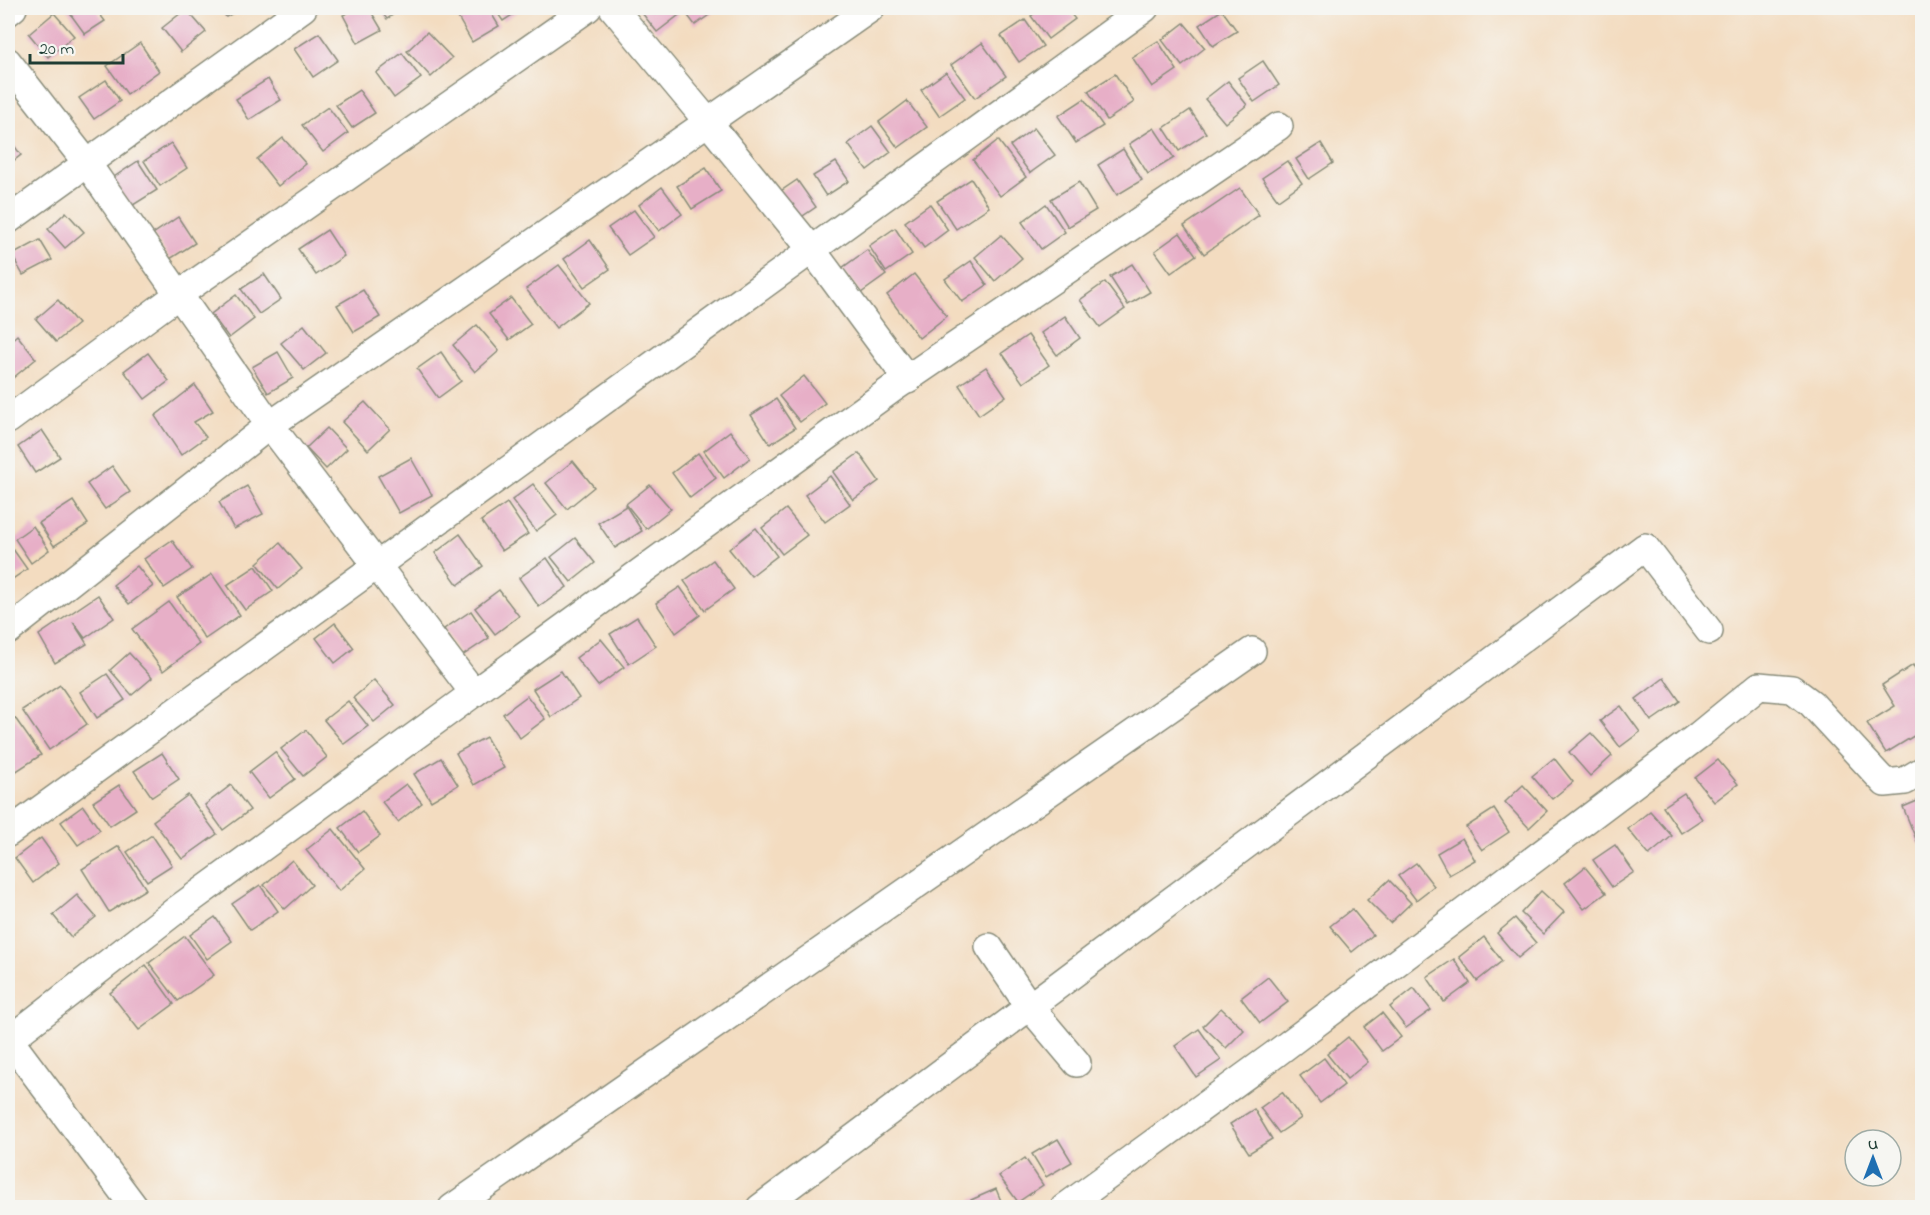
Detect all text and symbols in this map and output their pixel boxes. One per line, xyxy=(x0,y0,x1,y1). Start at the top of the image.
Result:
scale bar xyxy=(30,27,123,65)
text: 20 m xyxy=(39,37,74,63)
north arrow xyxy=(1843,1128,1903,1188)
text: U xyxy=(1868,1133,1878,1157)

